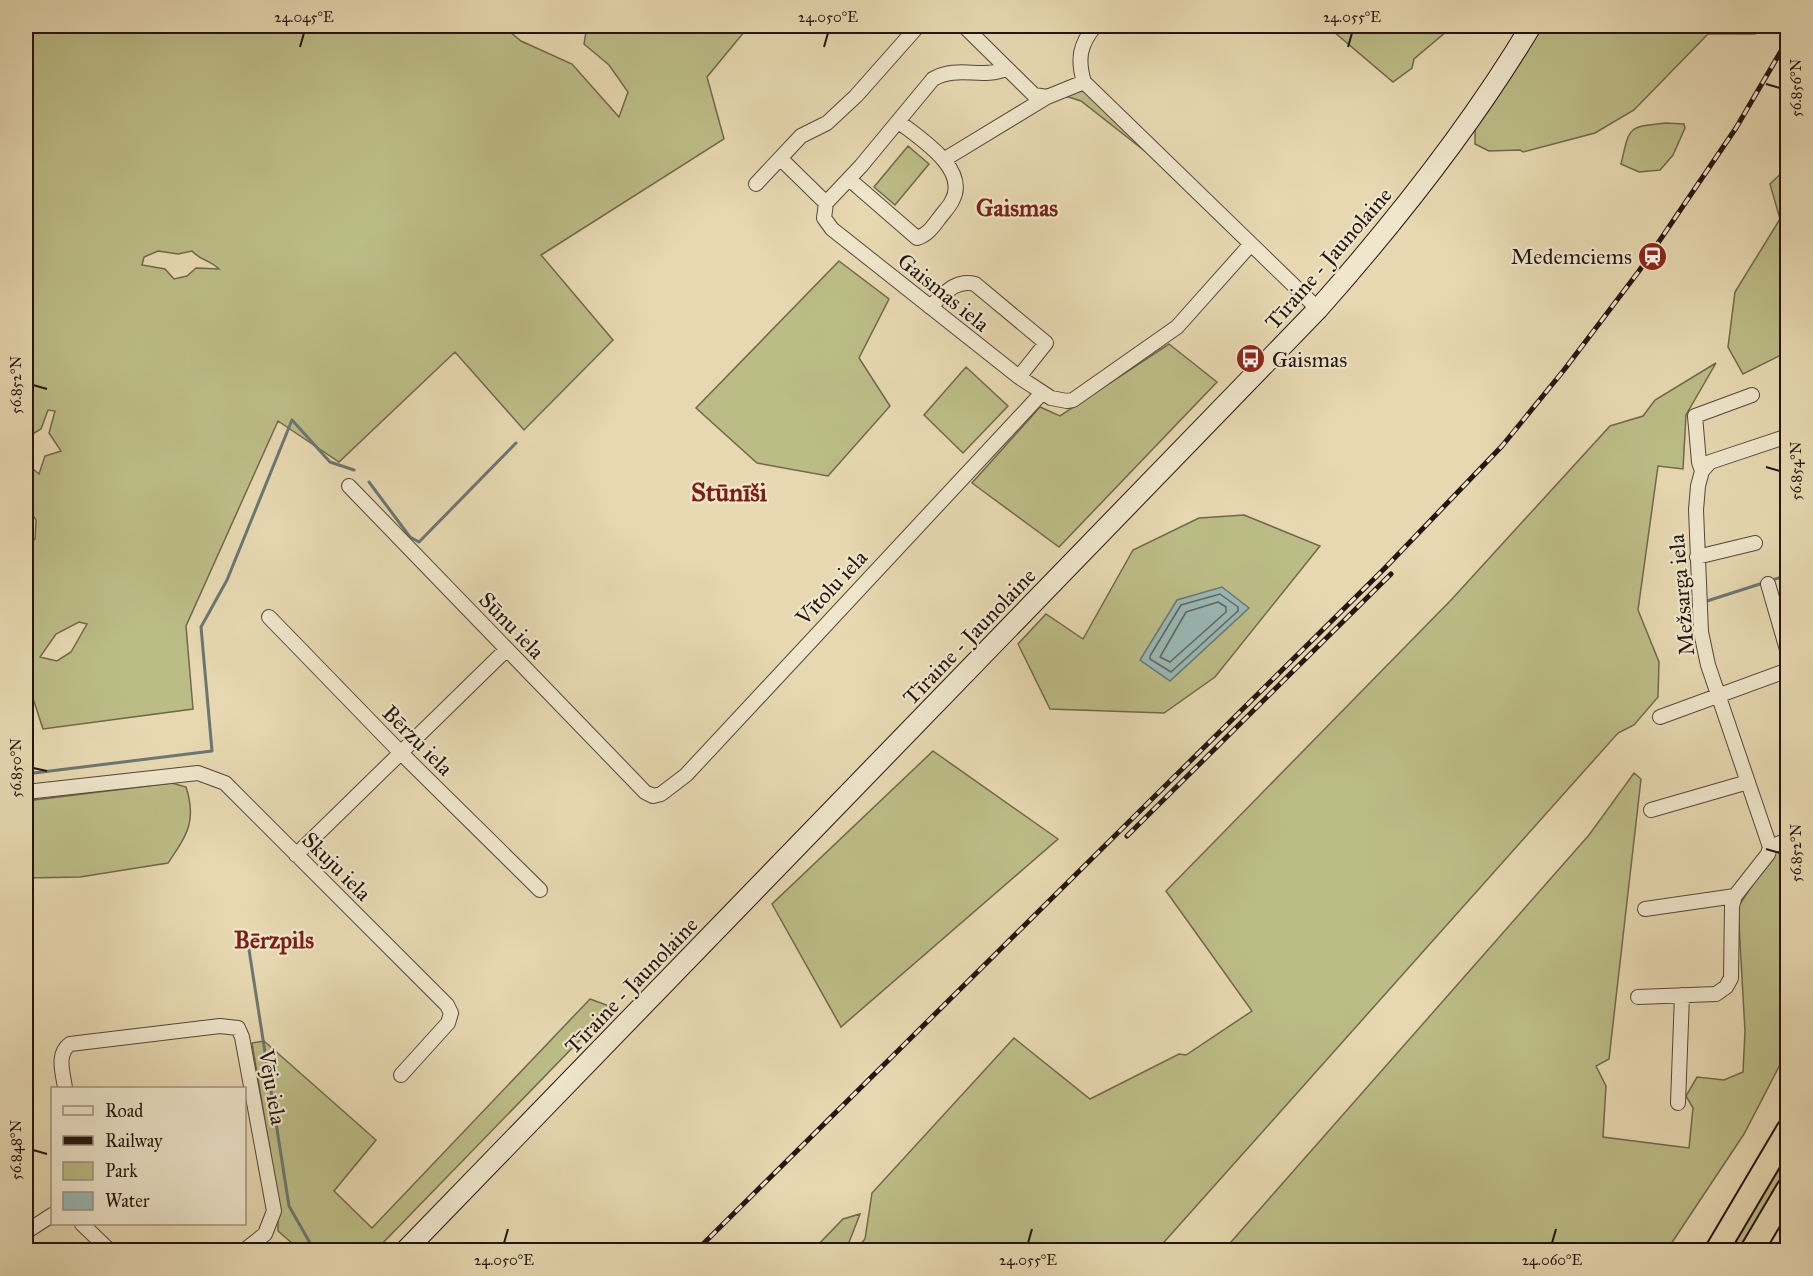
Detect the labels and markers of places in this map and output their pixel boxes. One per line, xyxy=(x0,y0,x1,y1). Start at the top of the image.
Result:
station icon: Medemciems xyxy=(1637,240,1669,272)
place label: Medemciems xyxy=(1511,243,1632,270)
bus stop icon: Gaismas xyxy=(1235,343,1267,375)
place label: Gaismas xyxy=(1272,346,1347,373)

